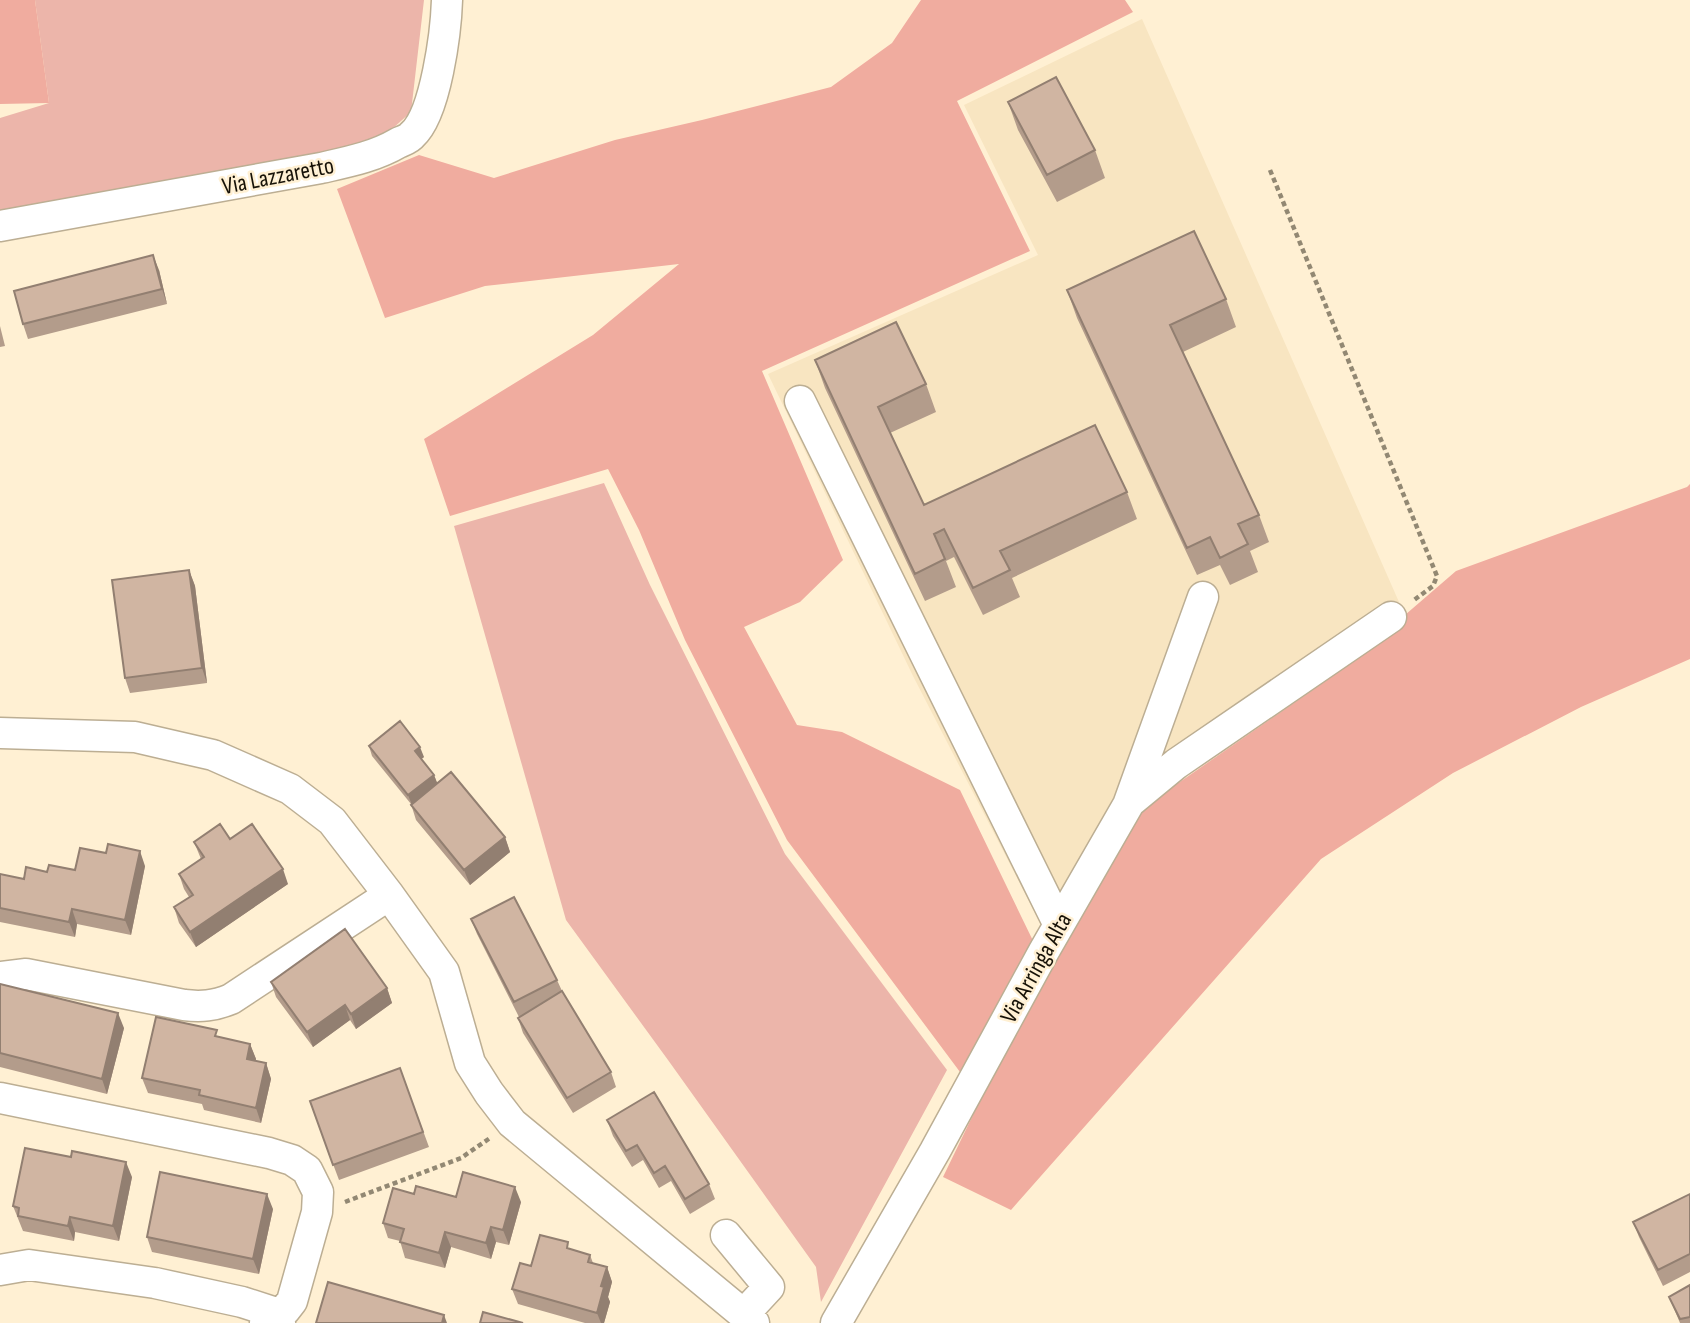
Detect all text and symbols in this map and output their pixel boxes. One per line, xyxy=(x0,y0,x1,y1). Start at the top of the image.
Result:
street label: Via Lazzaretto xyxy=(220,151,336,201)
street label: Via Arringa Alta xyxy=(994,908,1078,1028)

